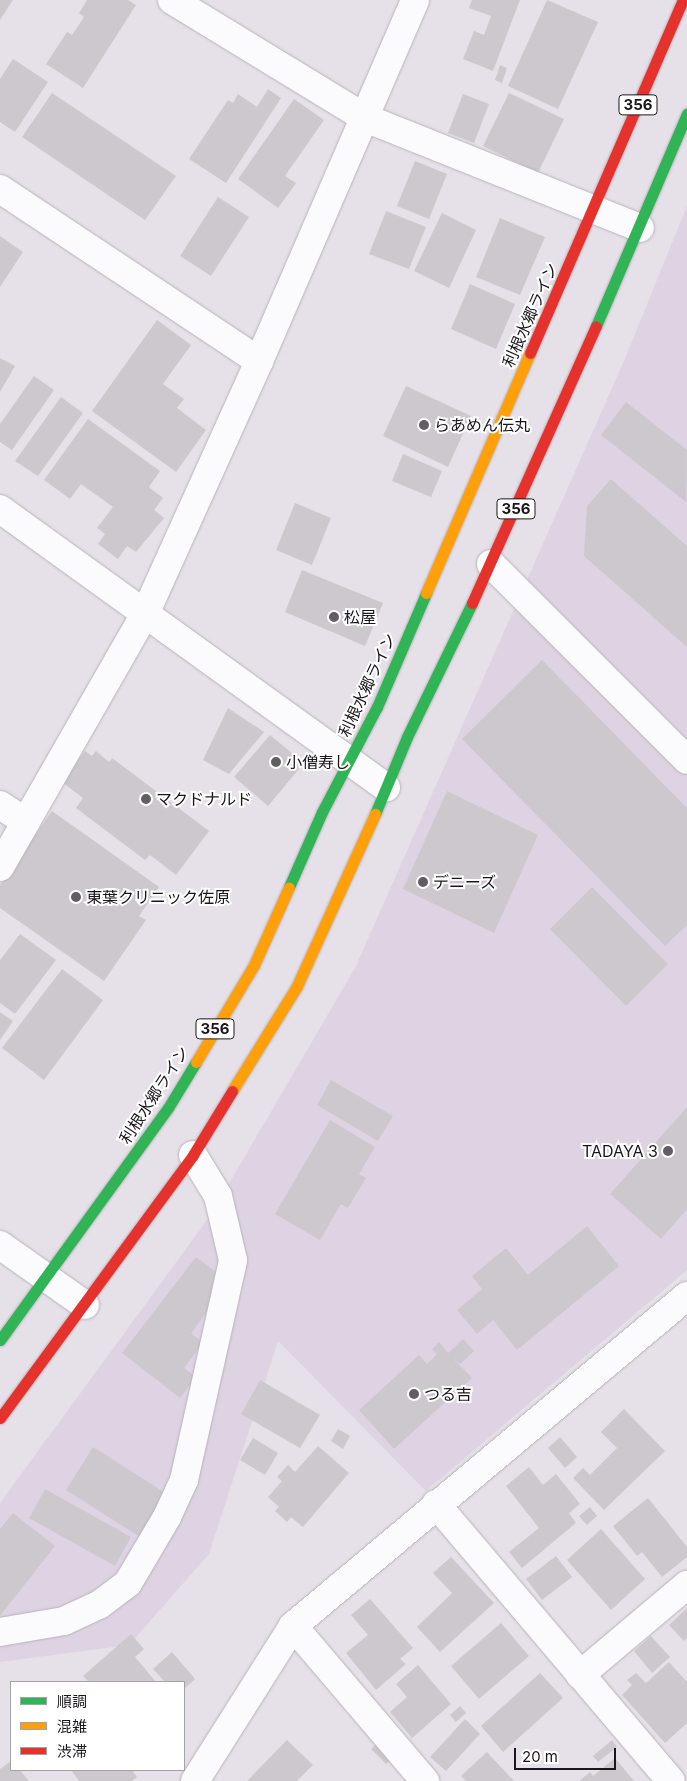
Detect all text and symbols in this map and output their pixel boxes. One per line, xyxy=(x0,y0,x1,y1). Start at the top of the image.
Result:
road number: 356 xyxy=(618,92,658,118)
street label: 利根水郷ライン xyxy=(498,260,562,370)
place label: らあめん伝丸 xyxy=(434,415,530,435)
marker: らあめん伝丸 xyxy=(418,419,430,431)
road number: 356 xyxy=(496,496,536,522)
place label: 松屋 xyxy=(344,607,376,627)
marker: 松屋 xyxy=(328,611,340,623)
street label: 利根水郷ライン xyxy=(335,630,399,740)
place label: 小僧寿し xyxy=(286,752,350,772)
marker: 小僧寿し xyxy=(270,756,282,768)
place label: マクドナルド xyxy=(156,789,252,809)
marker: マクドナルド xyxy=(140,793,152,805)
place label: デニーズ xyxy=(433,872,497,892)
marker: デニーズ xyxy=(417,876,429,888)
place label: 東葉クリニック佐原 xyxy=(86,887,230,907)
marker: 東葉クリニック佐原 xyxy=(70,891,82,903)
road number: 356 xyxy=(195,1016,235,1042)
street label: 利根水郷ライン xyxy=(115,1043,193,1147)
place label: TADAYA 3 xyxy=(582,1141,658,1161)
marker: TADAYA 3 xyxy=(662,1145,674,1157)
place label: つる吉 xyxy=(424,1384,472,1404)
marker: つる吉 xyxy=(408,1388,420,1400)
legend xyxy=(10,1681,185,1771)
text: 順調 xyxy=(57,1692,87,1711)
text: 混雑 xyxy=(57,1717,87,1736)
scale bar xyxy=(517,1738,620,1770)
text: 渋滞 xyxy=(57,1742,87,1761)
text: 20 m xyxy=(522,1747,558,1766)

